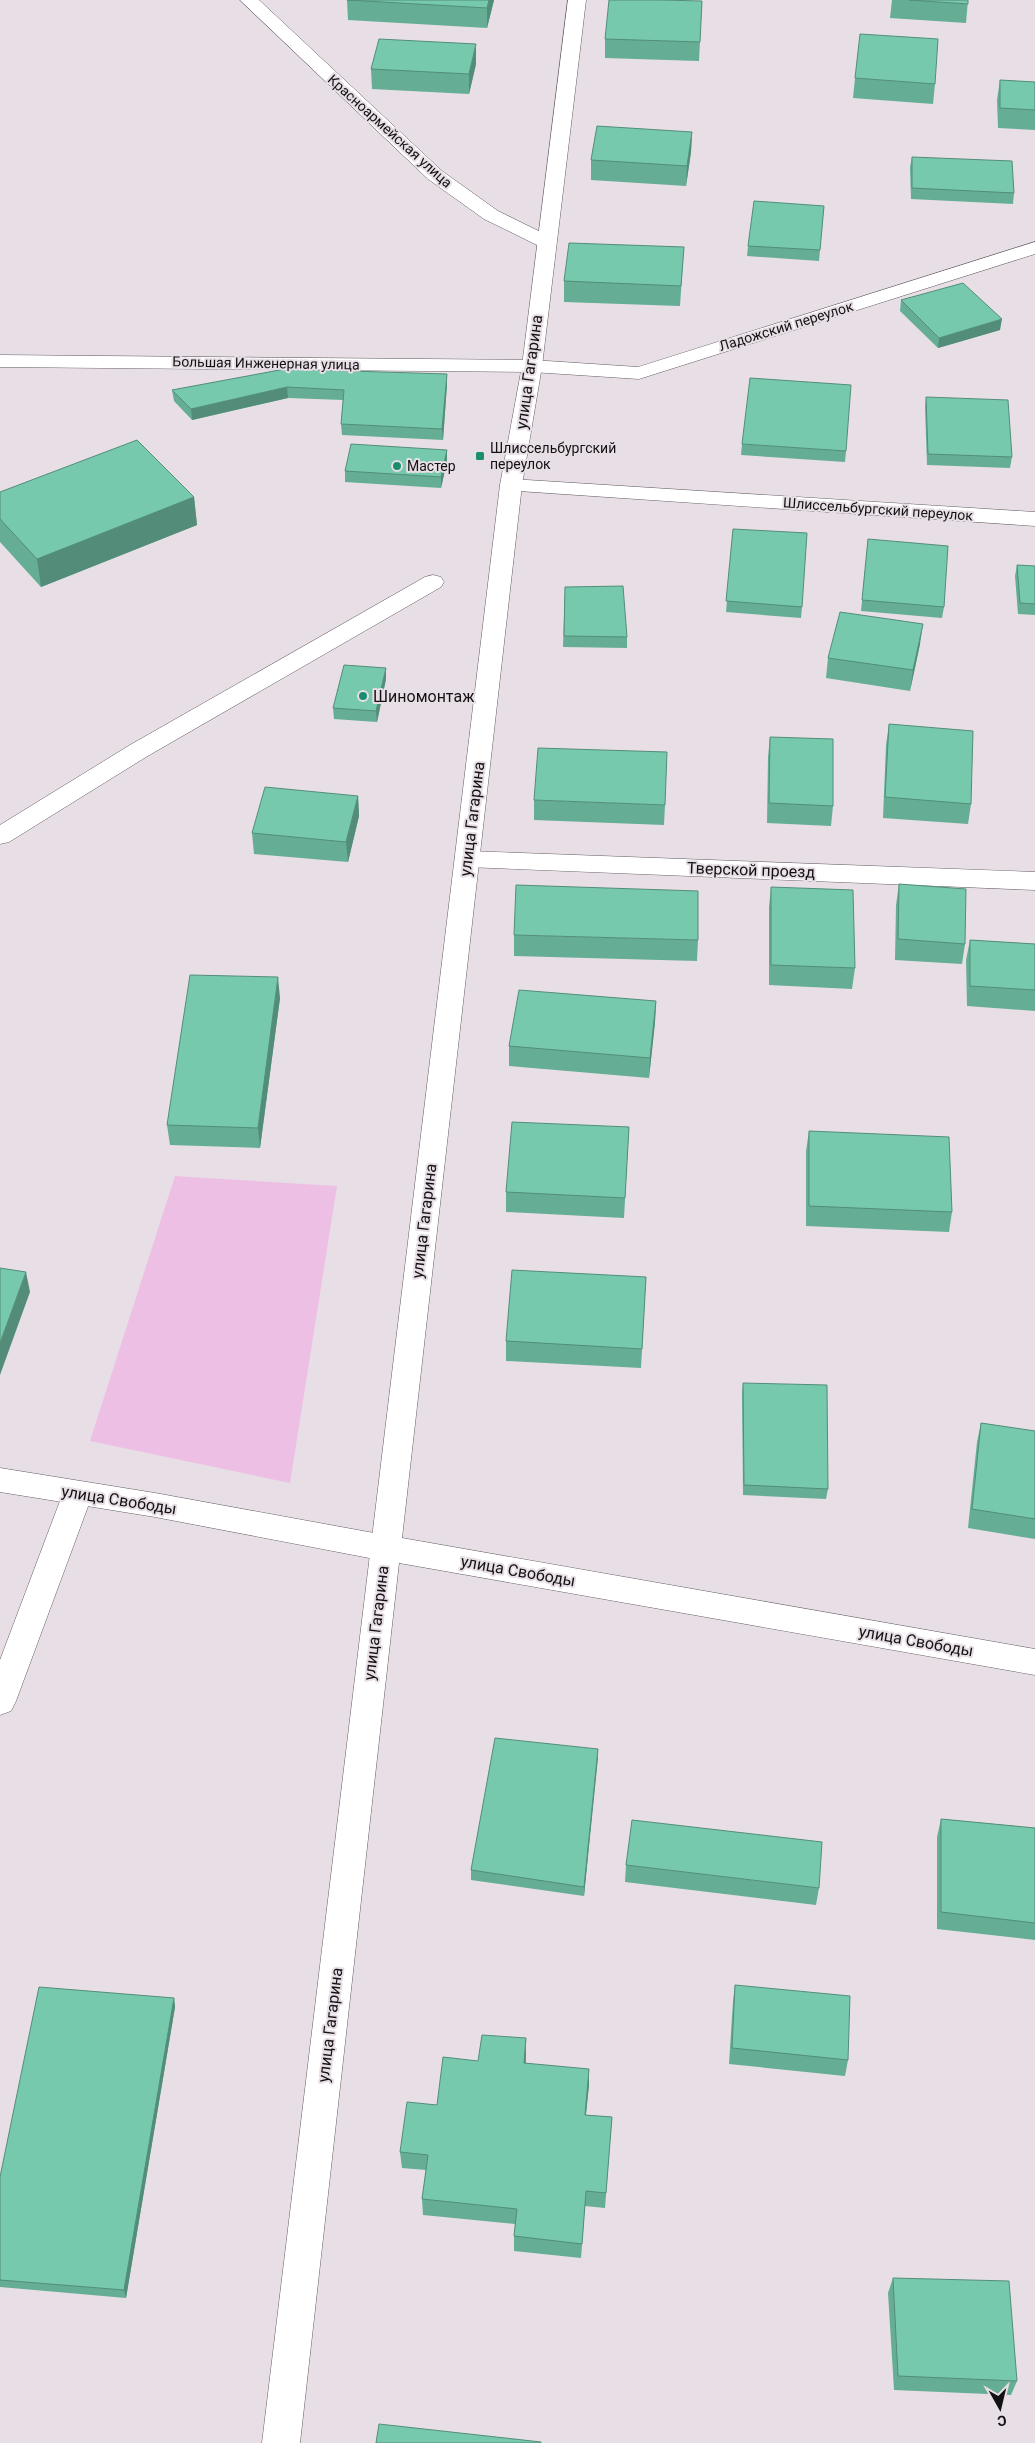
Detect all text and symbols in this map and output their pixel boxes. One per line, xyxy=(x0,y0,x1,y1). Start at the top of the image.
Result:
street label: Красноармейская улица xyxy=(325,71,455,191)
street label: Ладожский переулок xyxy=(717,298,856,354)
street label: улица Гагарина xyxy=(512,314,546,430)
street label: Большая Инженерная улица xyxy=(172,353,360,373)
place label: Шлиссельбургский переулок xyxy=(490,440,616,472)
marker: Шлиссельбургский переулок xyxy=(474,450,486,462)
place label: Мастер xyxy=(407,458,456,474)
marker: Мастер xyxy=(391,460,403,472)
street label: Шлиссельбургский переулок xyxy=(782,494,974,524)
place label: Шиномонтаж xyxy=(373,687,475,706)
marker: Шиномонтаж xyxy=(357,690,369,702)
street label: улица Гагарина xyxy=(456,761,488,877)
street label: Тверской проезд xyxy=(687,858,816,882)
street label: улица Гагарина xyxy=(408,1163,440,1279)
street label: улица Свободы xyxy=(60,1482,178,1518)
street label: улица Свободы xyxy=(459,1552,577,1590)
street label: улица Гагарина xyxy=(360,1565,392,1681)
street label: улица Свободы xyxy=(857,1622,975,1660)
street label: улица Гагарина xyxy=(314,1967,346,2083)
north arrow xyxy=(975,2383,1025,2433)
text: С xyxy=(996,2412,1007,2429)

